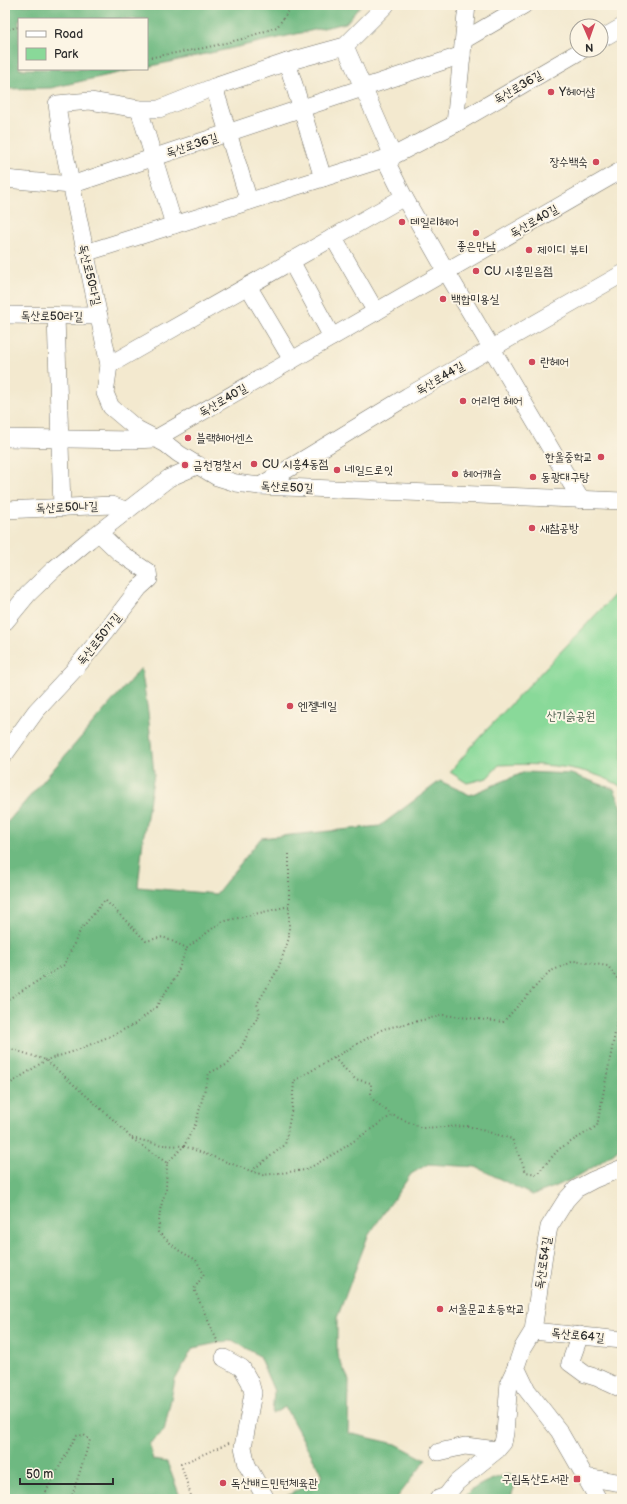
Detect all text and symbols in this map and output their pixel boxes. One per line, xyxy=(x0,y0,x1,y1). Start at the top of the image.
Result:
legend xyxy=(18,18,148,70)
north arrow xyxy=(569,18,609,58)
text: Road xyxy=(54,27,83,42)
text: N xyxy=(585,41,594,54)
text: Park xyxy=(54,47,78,62)
street label: 독산로36길 xyxy=(491,67,545,107)
place label: Y헤어샵 xyxy=(558,85,595,100)
marker: Y헤어샵 xyxy=(546,87,556,97)
street label: 독산로36길 xyxy=(164,130,220,161)
place label: 장수백숙 xyxy=(549,155,588,170)
marker: 장수백숙 xyxy=(591,157,601,167)
street label: 독산로40길 xyxy=(508,202,561,241)
place label: 데일리헤어 xyxy=(410,215,458,230)
marker: 데일리헤어 xyxy=(397,217,407,227)
marker: 좋은만남 xyxy=(471,228,481,238)
place label: 좋은만남 xyxy=(457,239,496,254)
street label: 독산로50다길 xyxy=(75,243,104,307)
place label: 제이디 뷰티 xyxy=(537,243,589,258)
marker: 제이디 뷰티 xyxy=(524,245,534,255)
place label: CU 시흥믿음점 xyxy=(484,264,553,279)
marker: CU 시흥믿음점 xyxy=(471,266,481,276)
place label: 백합미용실 xyxy=(451,292,500,307)
marker: 백합미용실 xyxy=(438,294,448,304)
street label: 독산로50라길 xyxy=(21,308,84,325)
place label: 란헤어 xyxy=(540,355,569,370)
marker: 란헤어 xyxy=(527,357,537,367)
street label: 독산로44길 xyxy=(413,358,467,398)
street label: 독산로40길 xyxy=(197,381,250,420)
place label: 어리연 헤어 xyxy=(471,394,523,409)
marker: 어리연 헤어 xyxy=(458,396,468,406)
place label: 블랙헤어센스 xyxy=(196,431,254,446)
marker: 블랙헤어센스 xyxy=(183,433,193,443)
place label: 한울중학교 xyxy=(545,450,593,465)
marker: 한울중학교 xyxy=(596,452,606,462)
place label: CU 시흥4동점 xyxy=(262,457,329,472)
place label: 금천경찰서 xyxy=(193,458,241,473)
marker: CU 시흥4동점 xyxy=(249,459,259,469)
marker: 금천경찰서 xyxy=(180,460,190,470)
place label: 네일드로잇 xyxy=(345,463,393,478)
marker: 네일드로잇 xyxy=(332,465,342,475)
place label: 헤어캐슬 xyxy=(463,467,502,482)
marker: 헤어캐슬 xyxy=(450,469,460,479)
place label: 동광대구탕 xyxy=(541,470,590,485)
marker: 동광대구탕 xyxy=(528,472,538,482)
street label: 독산로50길 xyxy=(260,479,314,496)
street label: 독산로50나길 xyxy=(36,499,99,516)
place label: 새참공방 xyxy=(540,521,579,536)
marker: 새참공방 xyxy=(527,523,537,533)
street label: 독산로50가길 xyxy=(74,610,125,668)
place label: 엔젤네일 xyxy=(298,699,337,714)
marker: 엔젤네일 xyxy=(285,701,295,711)
park label: 산기슭공원 xyxy=(547,709,595,724)
street label: 독산로54길 xyxy=(532,1235,555,1290)
place label: 서울문교초등학교 xyxy=(448,1302,525,1317)
marker: 서울문교초등학교 xyxy=(435,1304,445,1314)
street label: 독산로64길 xyxy=(551,1325,606,1346)
scale bar xyxy=(20,1460,113,1486)
text: 50 m xyxy=(26,1467,53,1482)
place label: 구립독산도서관 xyxy=(501,1472,569,1487)
marker: 구립독산도서관 xyxy=(572,1474,582,1484)
place label: 독산배드민턴체육관 xyxy=(231,1476,318,1491)
marker: 독산배드민턴체육관 xyxy=(218,1478,228,1488)

